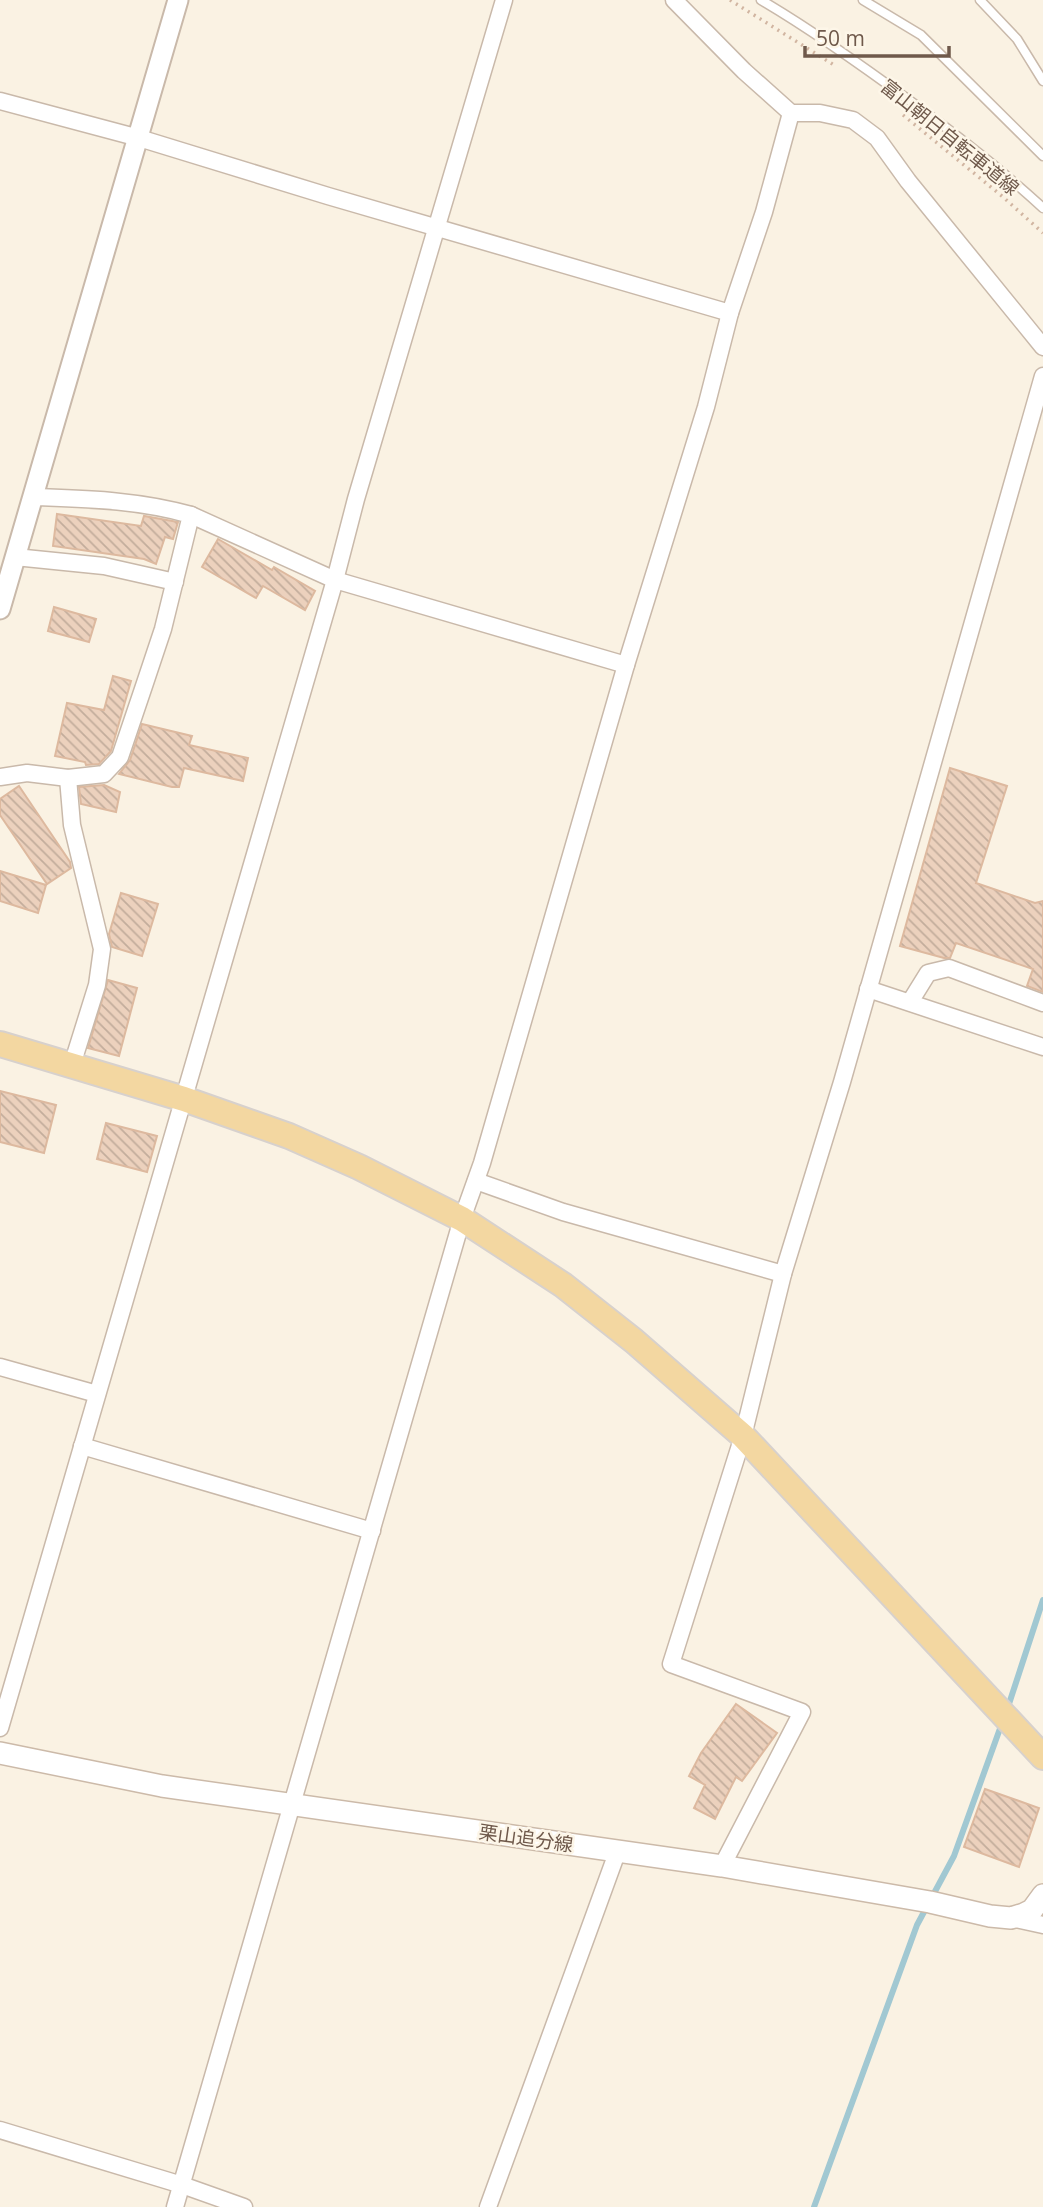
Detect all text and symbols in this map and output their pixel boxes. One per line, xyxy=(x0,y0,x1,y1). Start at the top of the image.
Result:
scale bar xyxy=(805,14,948,58)
text: 50 m xyxy=(816,24,865,52)
street label: 富山朝日自転車道線 xyxy=(875,73,1025,201)
street label: 栗山追分線 xyxy=(477,1819,575,1857)

